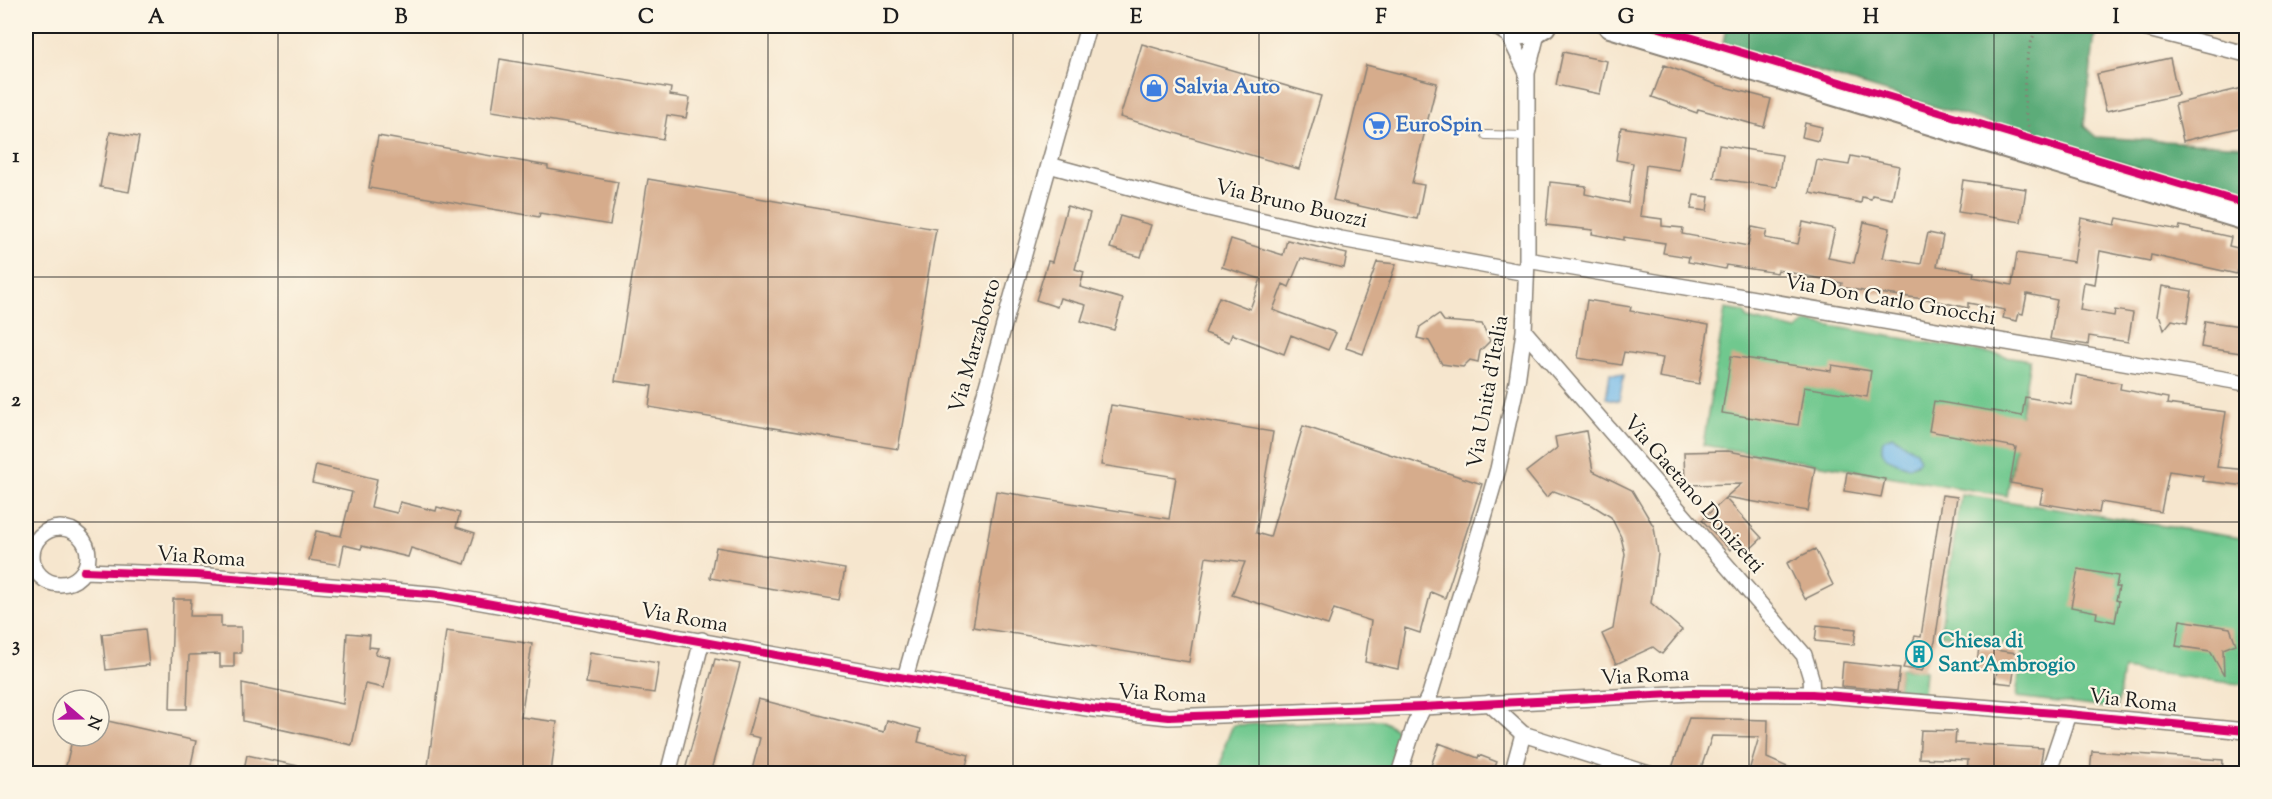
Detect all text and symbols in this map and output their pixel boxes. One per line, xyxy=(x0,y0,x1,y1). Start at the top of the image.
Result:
text: A xyxy=(148,4,165,33)
text: B xyxy=(395,4,408,33)
text: C xyxy=(638,4,654,33)
text: D xyxy=(883,4,899,33)
text: E xyxy=(1130,4,1143,33)
text: F xyxy=(1375,4,1387,33)
text: G xyxy=(1618,4,1635,33)
text: H xyxy=(1863,4,1879,33)
text: I xyxy=(2113,4,2120,33)
shop icon: Salvia Auto xyxy=(1139,73,1169,103)
place label: Salvia Auto xyxy=(1174,73,1281,103)
supermarket icon: EuroSpin xyxy=(1362,111,1392,141)
place label: EuroSpin xyxy=(1396,111,1483,141)
text: 1 xyxy=(13,143,20,172)
street label: Via Bruno Buozzi xyxy=(1212,173,1370,237)
street label: Via Don Carlo Gnocchi xyxy=(1782,268,1998,334)
street label: Via Marzabotto xyxy=(942,275,1010,417)
street label: Via Unità d'Italia xyxy=(1461,313,1517,471)
text: 2 xyxy=(11,387,21,416)
street label: Via Gaetano Donizetti xyxy=(1616,409,1770,581)
street label: Via Roma xyxy=(156,540,247,576)
street label: Via Roma xyxy=(638,597,731,642)
place label: Chiesa di Sant'Ambrogio xyxy=(1938,627,2076,681)
text: 3 xyxy=(12,632,20,661)
building icon: Chiesa di Sant'Ambrogio xyxy=(1904,639,1934,669)
street label: Via Roma xyxy=(1600,660,1690,694)
street label: Via Roma xyxy=(1117,678,1207,712)
street label: Via Roma xyxy=(2087,682,2179,722)
north arrow xyxy=(51,688,111,748)
text: N xyxy=(80,712,106,732)

